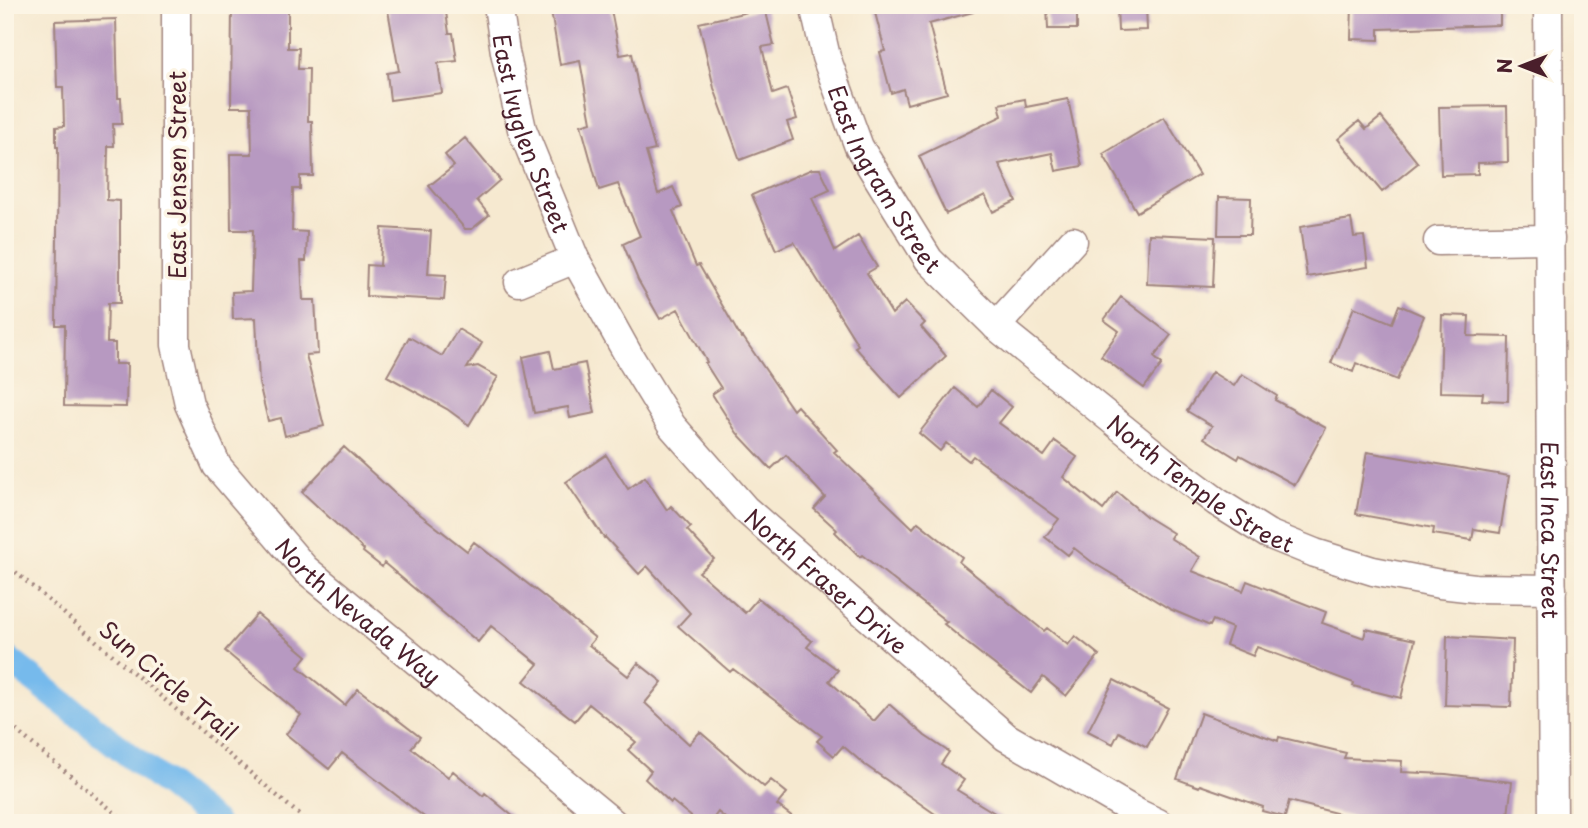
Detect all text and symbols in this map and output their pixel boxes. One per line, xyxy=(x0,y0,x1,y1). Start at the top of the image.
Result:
street label: East Ivyglen Street xyxy=(485,32,580,238)
north arrow xyxy=(1486,32,1556,102)
text: N xyxy=(1490,58,1518,74)
street label: East Jensen Street xyxy=(159,71,194,279)
street label: East Ingram Street xyxy=(820,80,950,281)
street label: North Temple Street xyxy=(1100,405,1299,560)
street label: East Inca Street xyxy=(1533,441,1569,619)
street label: North Fraser Drive xyxy=(737,499,916,662)
street label: North Nevada Way xyxy=(268,530,449,692)
street label: Sun Circle Trail xyxy=(92,612,246,748)

